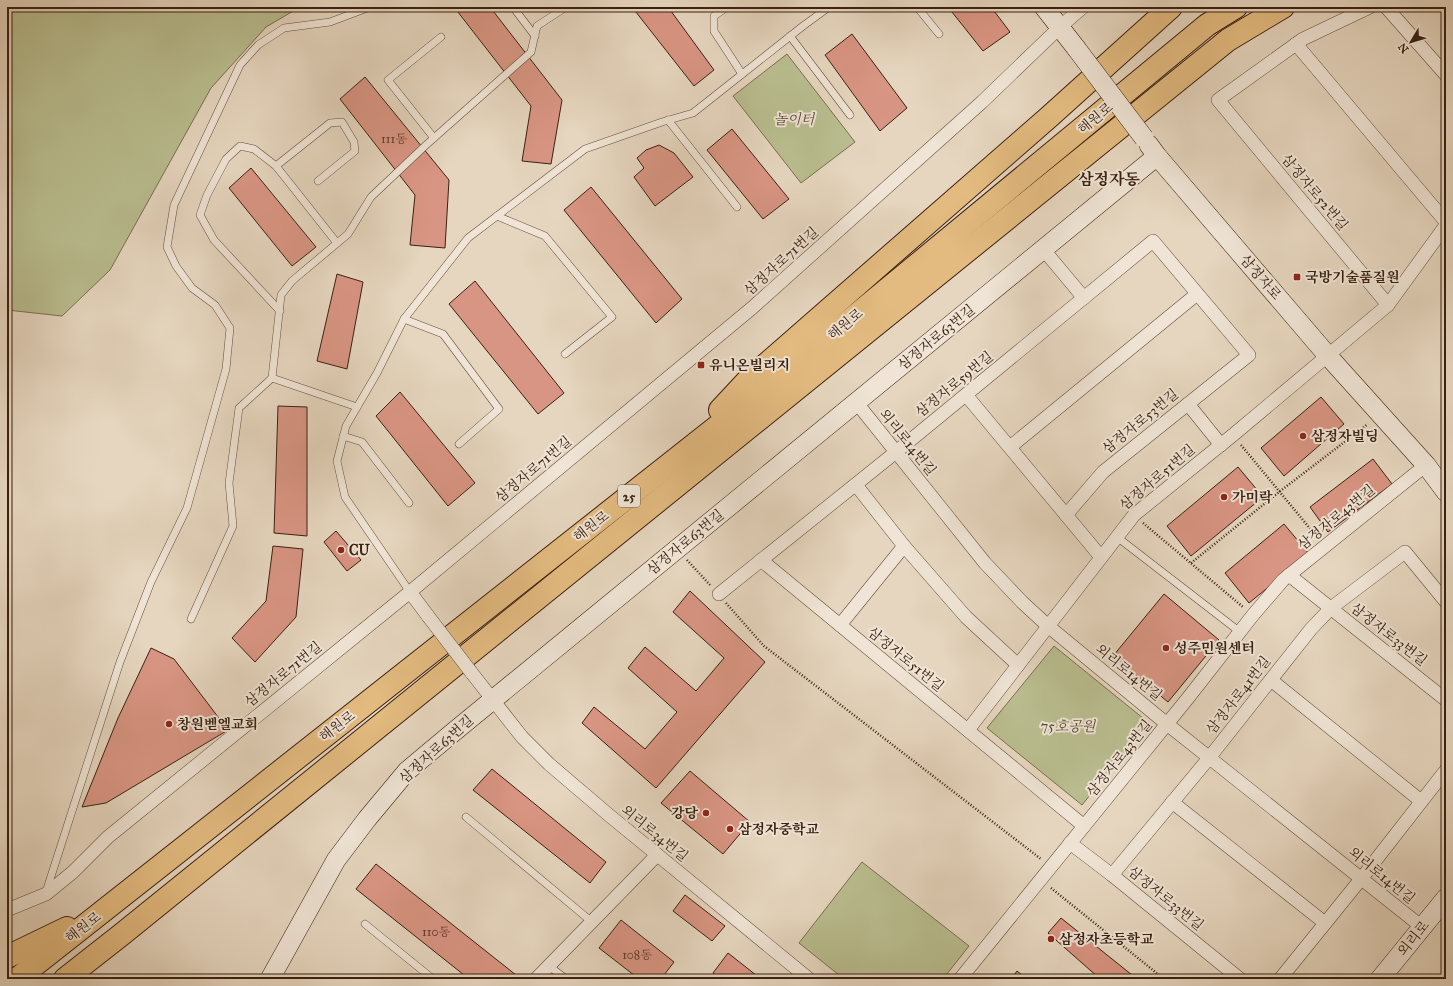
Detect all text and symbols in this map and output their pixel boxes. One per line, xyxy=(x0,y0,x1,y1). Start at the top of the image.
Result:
north arrow xyxy=(1391,22,1431,62)
text: N xyxy=(1395,40,1412,56)
street label: 해원로 xyxy=(1074,99,1117,138)
park label: 놀이터 xyxy=(774,111,816,128)
house number: 111동 xyxy=(381,132,407,146)
street label: 삼정자로52번길 xyxy=(1278,151,1352,234)
district label: 삼정자동 xyxy=(1078,170,1140,189)
street label: 삼정자로71번길 xyxy=(741,224,822,299)
street label: 삼정자로 xyxy=(1236,251,1285,304)
place label: 국방기술품질원 xyxy=(1305,269,1400,286)
marker: 국방기술품질원 xyxy=(1292,272,1302,282)
street label: 삼정자로63번길 xyxy=(894,301,978,374)
street label: 해원로 xyxy=(824,305,867,344)
street label: 삼정자로59번길 xyxy=(912,348,997,421)
place label: 유니온빌리지 xyxy=(709,357,790,374)
marker: 유니온빌리지 xyxy=(696,360,706,370)
street label: 삼정자로53번길 xyxy=(1099,385,1182,457)
street label: 외리로14번길 xyxy=(876,406,940,479)
place label: 삼정자빌딩 xyxy=(1311,428,1379,445)
marker: 삼정자빌딩 xyxy=(1298,431,1308,441)
street label: 삼정자로71번길 xyxy=(492,433,575,506)
street label: 삼정자로51번길 xyxy=(1116,441,1198,514)
street label: 삼정자로43번길 xyxy=(1294,481,1378,554)
road number: 25 xyxy=(618,485,640,507)
place label: 가미락 xyxy=(1232,489,1273,506)
marker: 가미락 xyxy=(1219,492,1229,502)
street label: 삼정자로63번길 xyxy=(643,506,727,579)
street label: 해원로 xyxy=(570,507,613,546)
place label: CU xyxy=(349,542,371,559)
marker: CU xyxy=(336,545,346,555)
street label: 삼정자로33번길 xyxy=(1347,599,1430,670)
street label: 삼정자로51번길 xyxy=(864,623,947,695)
street label: 삼정자로71번길 xyxy=(241,638,325,711)
street label: 외리로14번길 xyxy=(1092,640,1165,704)
place label: 성주민원센터 xyxy=(1174,640,1255,657)
marker: 성주민원센터 xyxy=(1161,643,1171,653)
street label: 삼정자로41번길 xyxy=(1203,653,1274,738)
street label: 해원로 xyxy=(316,707,359,746)
street label: 삼정자로63번길 xyxy=(396,712,477,787)
place label: 창원벧엘교회 xyxy=(177,716,258,733)
street label: 삼정자로43번길 xyxy=(1083,716,1156,800)
park label: 75호공원 xyxy=(1041,718,1097,735)
marker: 창원벧엘교회 xyxy=(164,719,174,729)
street label: 외리로34번길 xyxy=(618,801,692,865)
place label: 강당 xyxy=(671,805,698,822)
marker: 강당 xyxy=(701,808,711,818)
place label: 삼정자중학교 xyxy=(738,821,820,838)
marker: 삼정자중학교 xyxy=(725,824,735,834)
street label: 외리로14번길 xyxy=(1345,843,1418,907)
street label: 삼정자로33번길 xyxy=(1124,863,1207,934)
street label: 해원로 xyxy=(62,908,105,947)
street label: 외리로 xyxy=(1394,917,1433,959)
house number: 110동 xyxy=(422,925,450,939)
place label: 삼정자초등학교 xyxy=(1059,931,1154,948)
marker: 삼정자초등학교 xyxy=(1046,934,1056,944)
house number: 108동 xyxy=(622,948,652,962)

